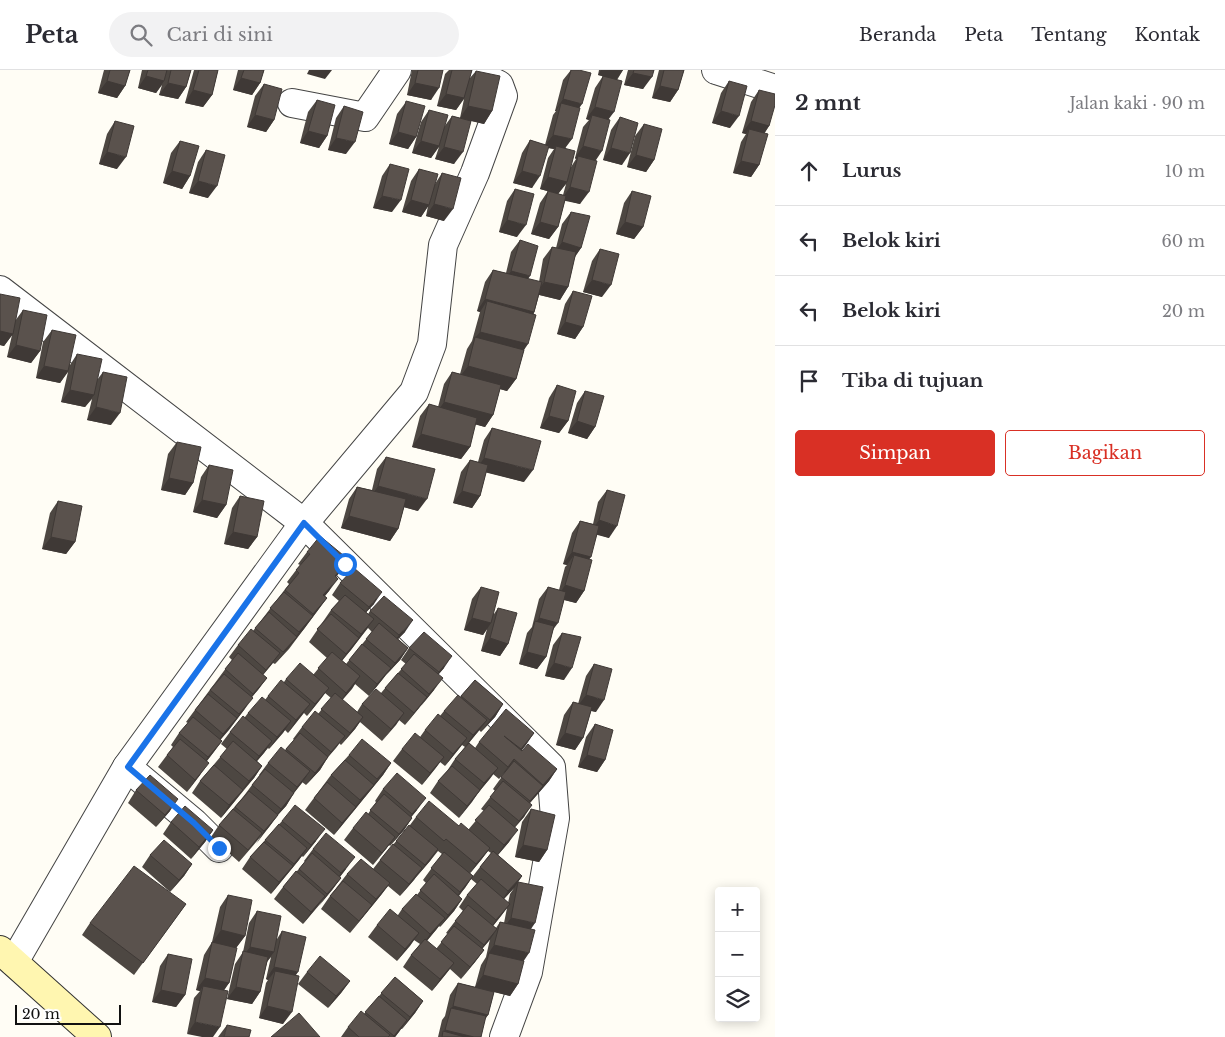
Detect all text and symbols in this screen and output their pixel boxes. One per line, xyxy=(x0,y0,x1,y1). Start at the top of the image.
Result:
search box xyxy=(109,12,459,57)
text: Peta xyxy=(25,20,79,49)
icon: search xyxy=(127,21,155,49)
text: Cari di sini xyxy=(167,23,273,46)
text: Beranda xyxy=(859,24,936,46)
text: Peta xyxy=(964,24,1003,46)
text: Tentang xyxy=(1031,24,1106,46)
text: Kontak xyxy=(1134,24,1200,46)
text: 2 mnt xyxy=(795,90,861,116)
text: Jalan kaki · 90 m xyxy=(1069,93,1205,113)
icon: ahead xyxy=(795,157,823,185)
text: Lurus xyxy=(842,159,901,182)
text: 10 m xyxy=(1165,161,1205,181)
icon: left xyxy=(795,227,823,255)
text: Belok kiri xyxy=(842,229,941,252)
text: 60 m xyxy=(1162,231,1205,251)
icon: left xyxy=(795,297,823,325)
text: Belok kiri xyxy=(842,299,941,322)
text: 20 m xyxy=(1162,301,1205,321)
icon: arrive xyxy=(795,367,823,395)
text: Tiba di tujuan xyxy=(842,369,983,392)
button: Simpan xyxy=(795,430,995,476)
button: Bagikan xyxy=(1005,430,1205,476)
route start xyxy=(334,553,357,576)
route end xyxy=(208,837,231,860)
map controls xyxy=(715,887,760,1022)
button: + xyxy=(715,887,760,932)
button: − xyxy=(715,932,760,977)
button: layers xyxy=(715,977,760,1022)
scale bar xyxy=(15,1002,121,1025)
text: 20 m xyxy=(22,1005,60,1023)

